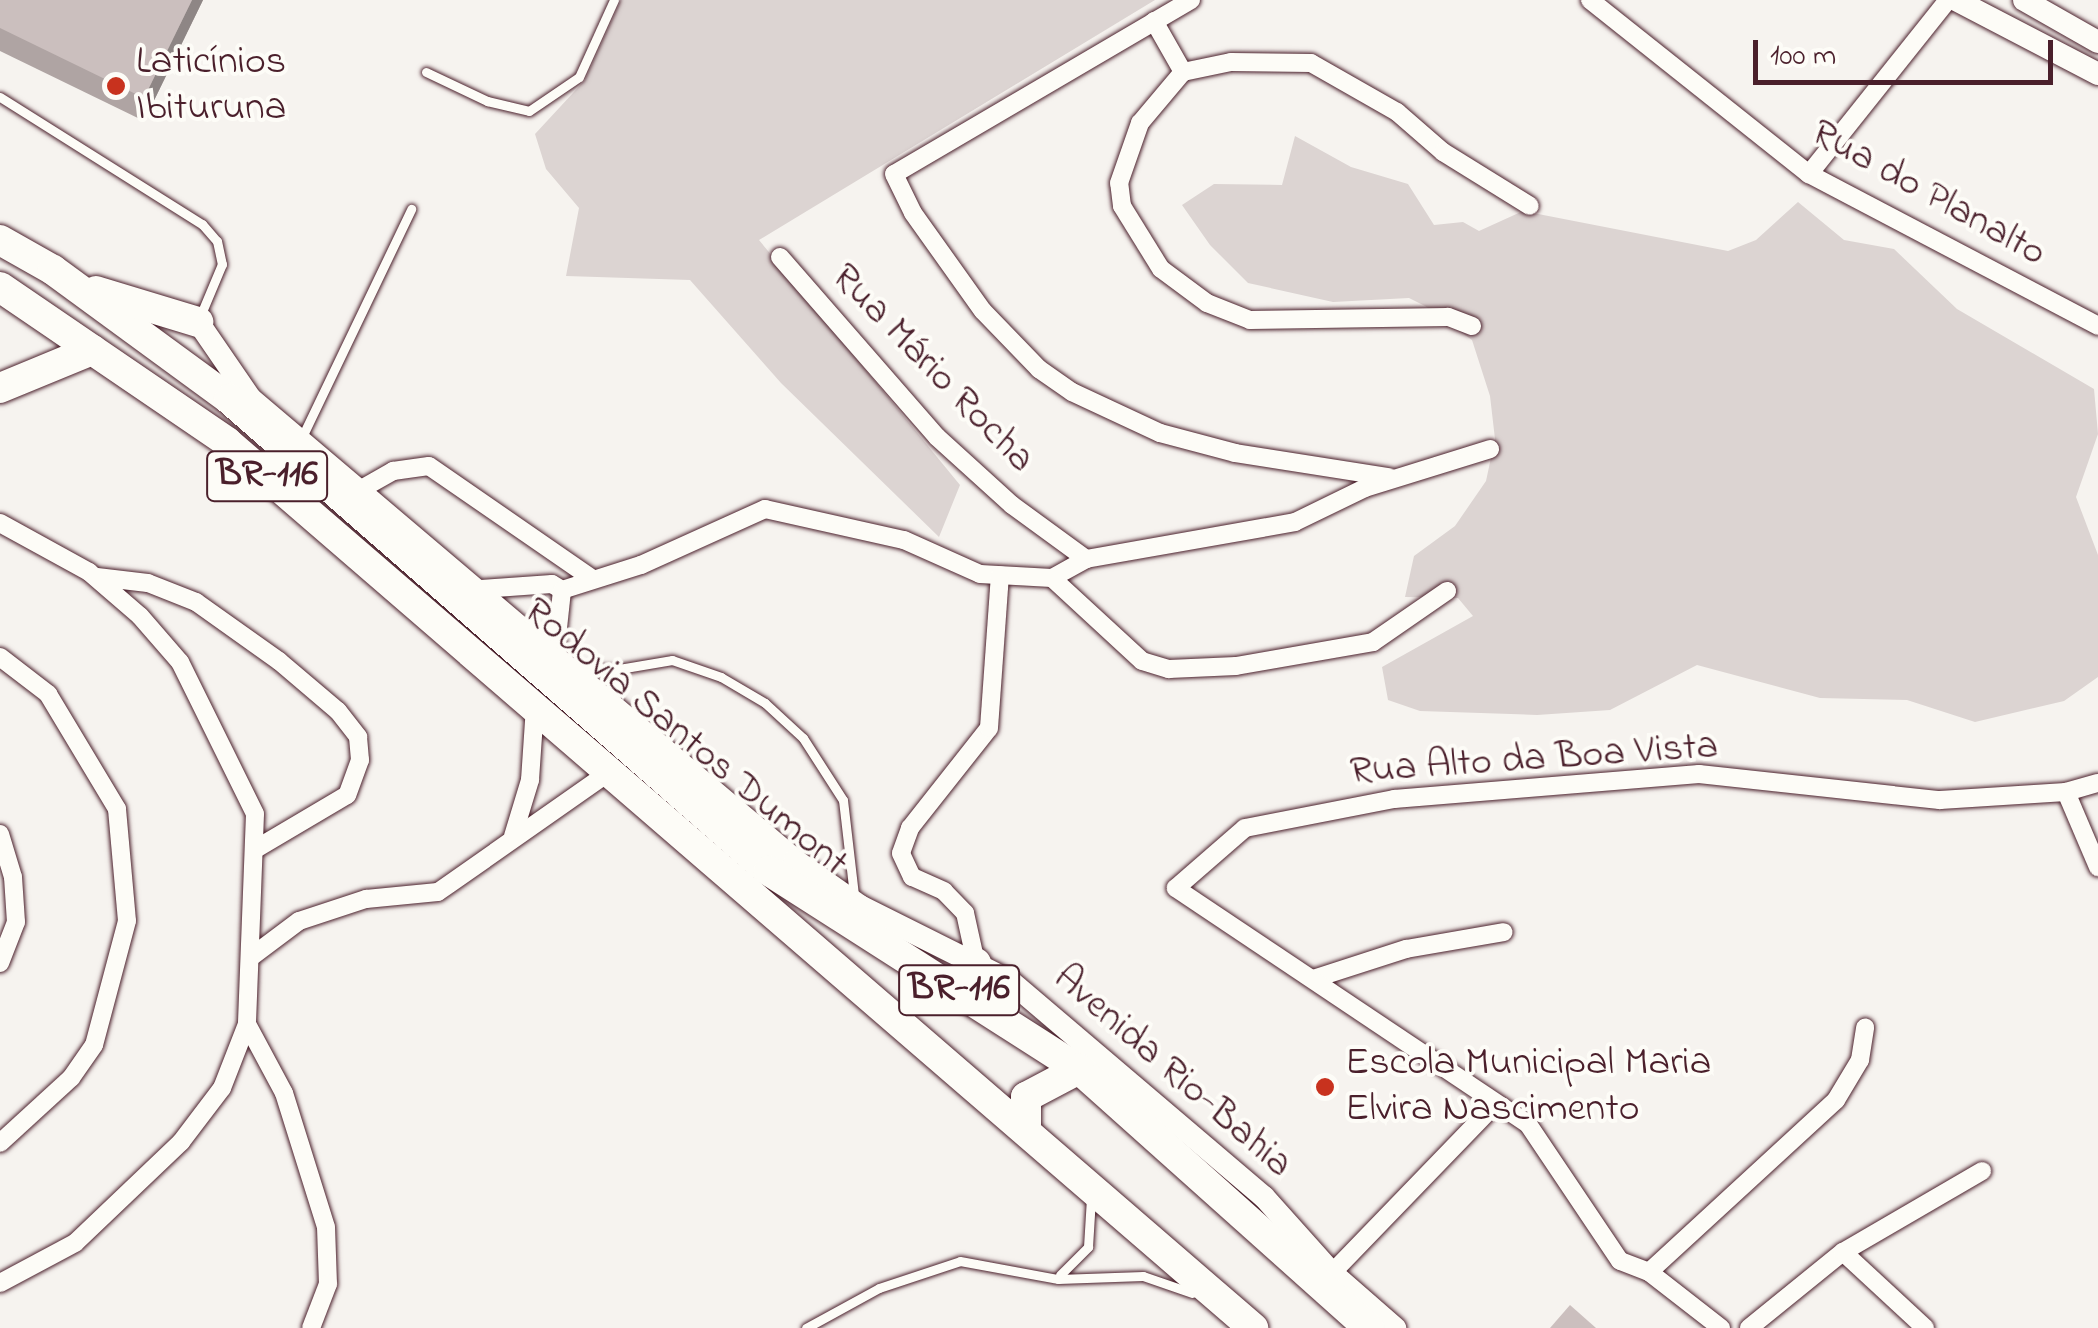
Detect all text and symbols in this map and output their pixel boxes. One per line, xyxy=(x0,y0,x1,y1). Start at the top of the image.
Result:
scale bar xyxy=(1758,20,2058,82)
text: 100 m xyxy=(1770,35,1836,79)
place label: Laticínios Ibituruna xyxy=(136,39,286,133)
marker: Laticínios Ibituruna xyxy=(105,75,127,97)
street label: Rua do Planalto xyxy=(1802,110,2054,278)
street label: Rua Mário Rocha xyxy=(820,254,1044,484)
road number: BR-116 xyxy=(204,443,330,509)
street label: Rodovia Santos Dumont xyxy=(513,588,857,888)
street label: Rua Alto da Boa Vista xyxy=(1348,723,1720,797)
street label: Avenida Rio-Bahia xyxy=(1042,955,1302,1189)
road number: BR-116 xyxy=(896,957,1022,1023)
place label: Escola Municipal Maria Elvira Nascimento xyxy=(1345,1040,1711,1134)
marker: Escola Municipal Maria Elvira Nascimento xyxy=(1314,1076,1336,1098)

